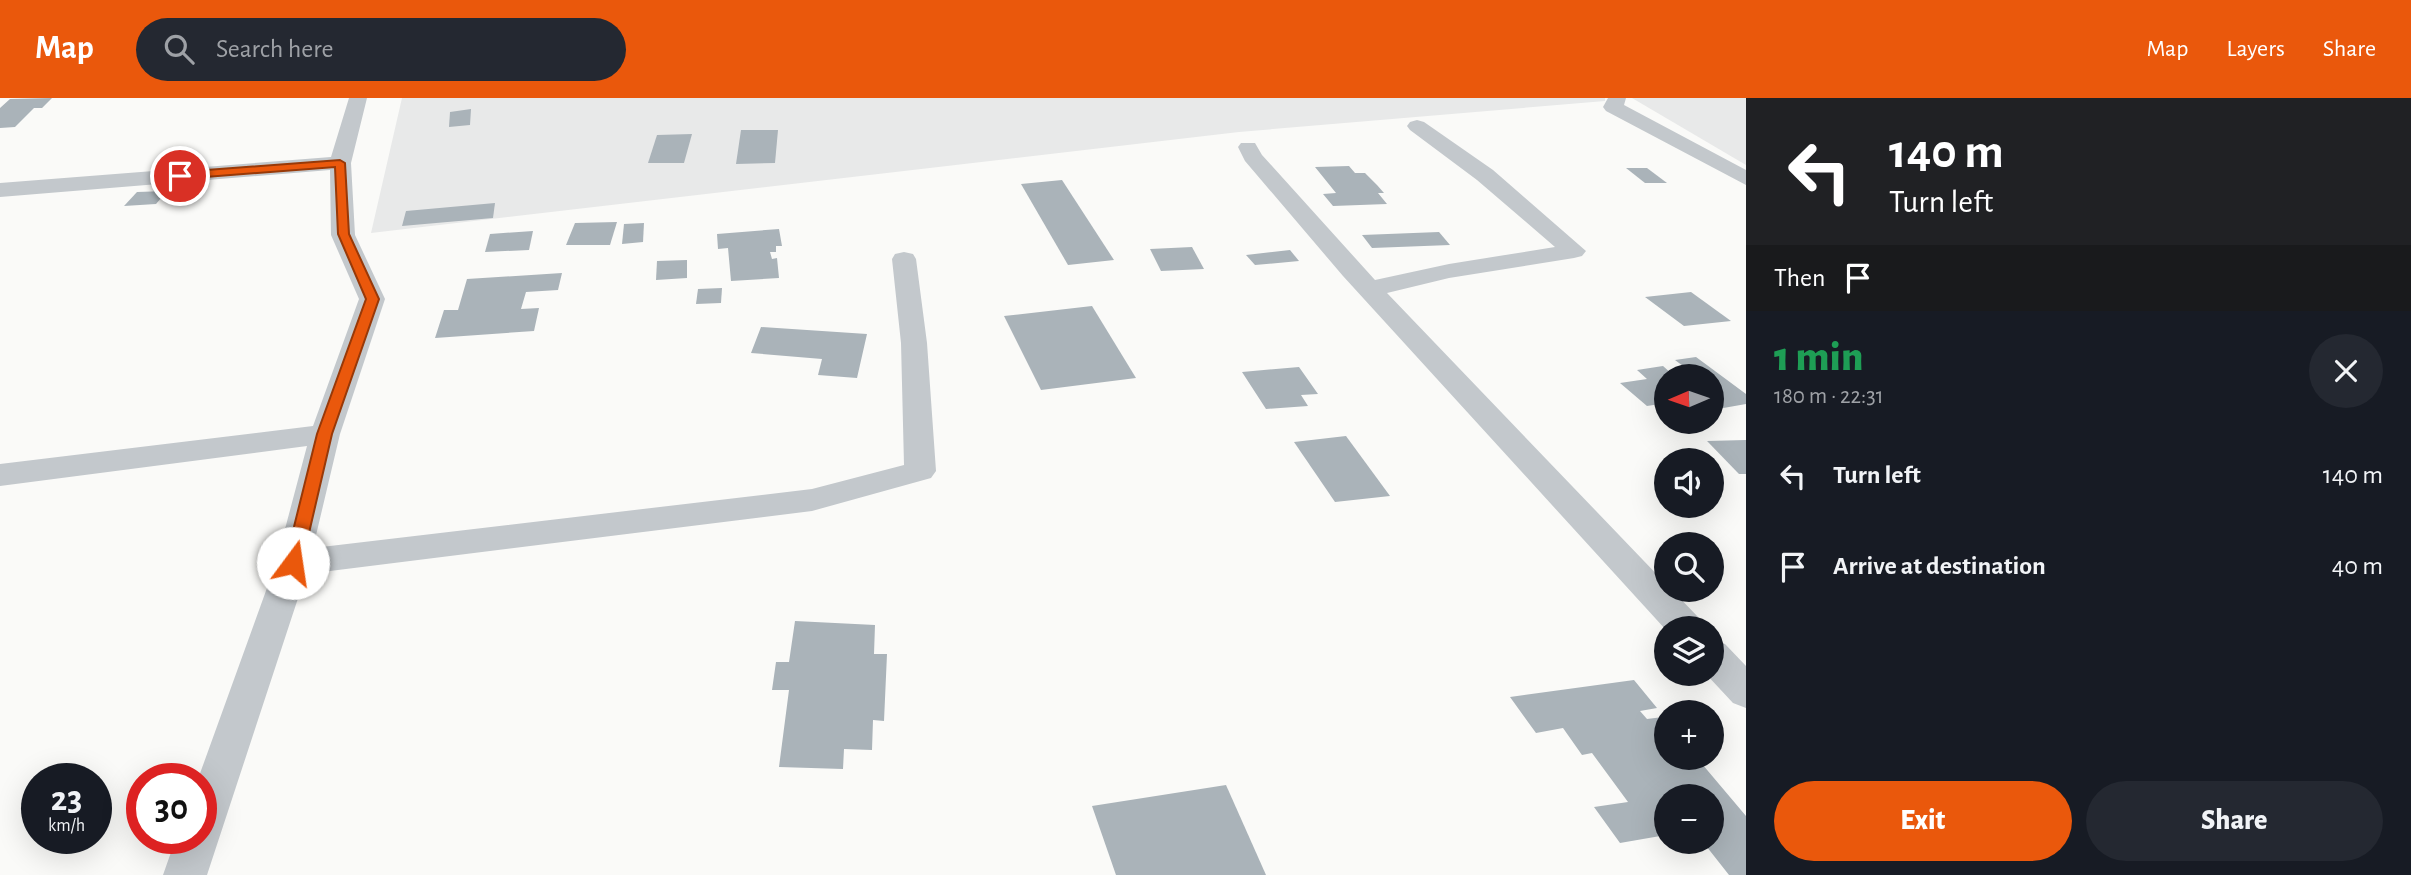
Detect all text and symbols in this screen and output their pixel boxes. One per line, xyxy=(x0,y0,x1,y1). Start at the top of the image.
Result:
search box xyxy=(136,18,626,81)
icon: search xyxy=(160,30,198,68)
text: Map xyxy=(35,32,94,65)
text: Search here xyxy=(216,36,334,62)
text: Map xyxy=(2146,37,2188,61)
text: Layers xyxy=(2226,37,2285,61)
text: Share xyxy=(2323,37,2376,61)
icon: left xyxy=(1774,126,1865,217)
text: 140 m xyxy=(1889,128,2004,177)
pin xyxy=(150,146,210,206)
icon: arrive xyxy=(161,157,199,195)
text: Turn left xyxy=(1889,186,1993,218)
icon: arrive xyxy=(1839,259,1877,297)
text: Then xyxy=(1774,265,1825,291)
button: close xyxy=(2309,334,2383,408)
text: 1 min xyxy=(1774,336,1863,378)
north arrow xyxy=(1654,364,1724,434)
map controls xyxy=(1654,364,1724,854)
text: 180 m · 22:31 xyxy=(1774,385,1884,408)
button: sound xyxy=(1654,448,1724,518)
icon: left xyxy=(1774,457,1812,495)
text: Turn left xyxy=(1833,462,1921,488)
text: 140 m xyxy=(2323,462,2383,488)
position arrow xyxy=(256,526,330,600)
button: search xyxy=(1654,532,1724,602)
icon: arrive xyxy=(1774,548,1812,586)
text: Arrive at destination xyxy=(1833,553,2046,579)
text: 40 m xyxy=(2332,553,2383,579)
button: layers xyxy=(1654,616,1724,686)
button: + xyxy=(1654,700,1724,770)
speed limit sign: 30 xyxy=(126,763,217,854)
button: Exit xyxy=(1774,781,2072,861)
button: Share xyxy=(2086,781,2383,861)
text: 23 xyxy=(51,782,82,817)
button: − xyxy=(1654,784,1724,854)
text: km/h xyxy=(48,817,85,835)

